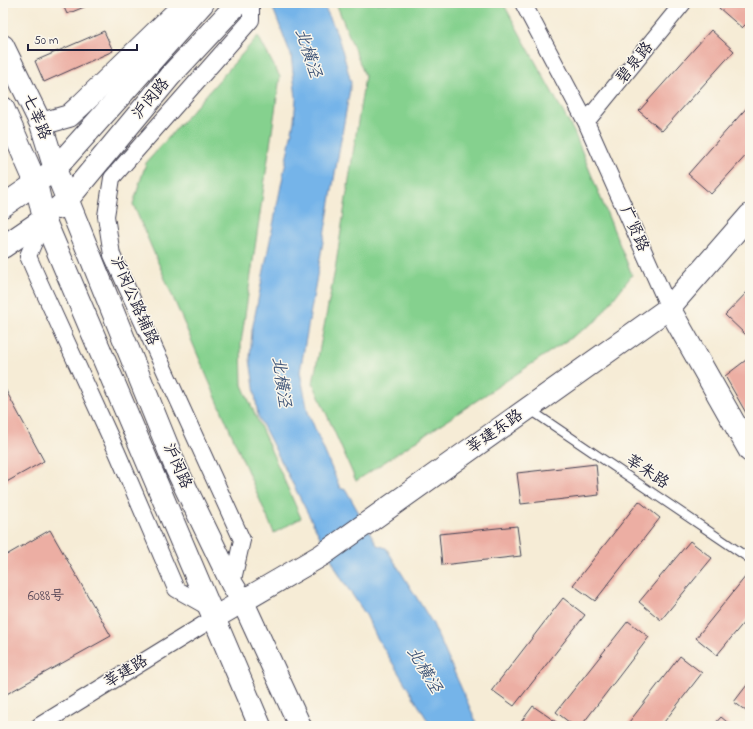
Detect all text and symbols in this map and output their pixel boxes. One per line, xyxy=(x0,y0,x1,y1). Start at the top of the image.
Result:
water label: 北横泾 xyxy=(288,25,328,82)
scale bar xyxy=(28,26,137,52)
text: 50 m xyxy=(34,32,58,50)
street label: 碧泉路 xyxy=(611,37,659,89)
street label: 沪闵路 xyxy=(126,73,176,125)
street label: 七莘路 xyxy=(16,90,56,144)
street label: 广贤路 xyxy=(613,202,655,256)
street label: 沪闵公路辅路 xyxy=(104,252,164,350)
water label: 北横泾 xyxy=(265,355,297,410)
street label: 莘建东路 xyxy=(462,404,528,460)
street label: 沪闵路 xyxy=(156,439,198,493)
street label: 莘朱路 xyxy=(620,449,674,495)
house number: 6088号 xyxy=(28,586,64,607)
water label: 北横泾 xyxy=(400,642,448,699)
street label: 莘建路 xyxy=(99,649,153,695)

